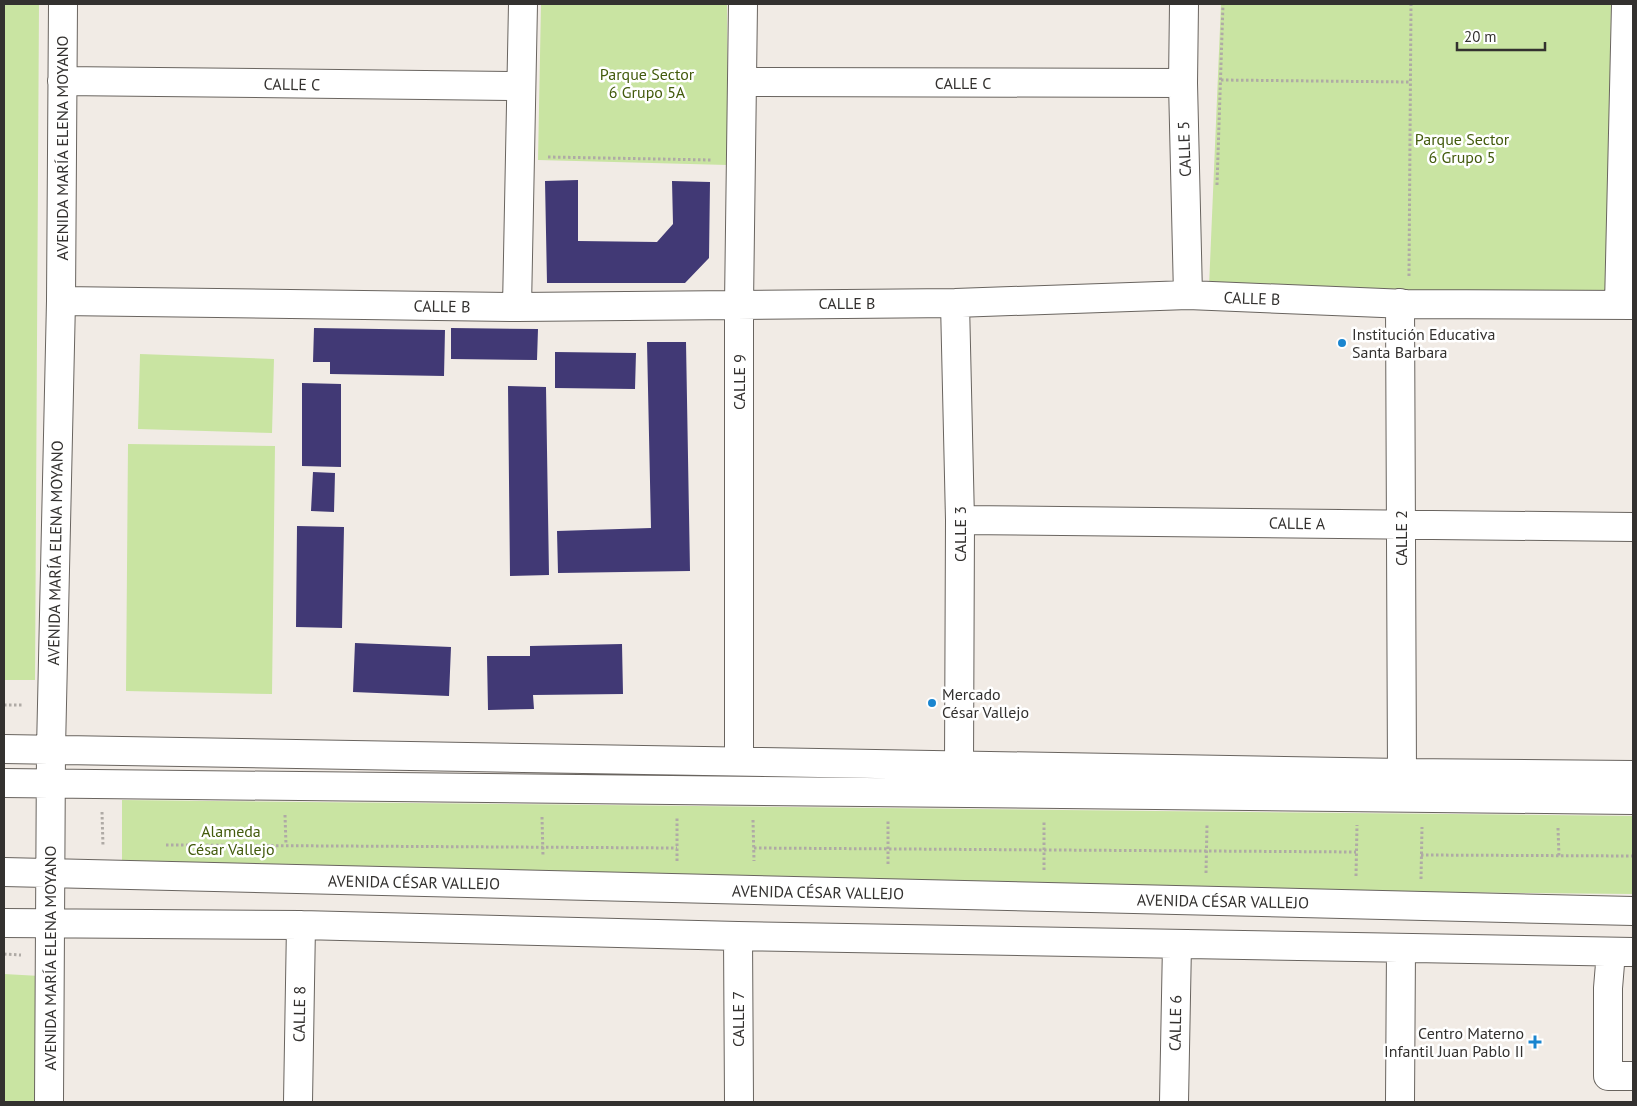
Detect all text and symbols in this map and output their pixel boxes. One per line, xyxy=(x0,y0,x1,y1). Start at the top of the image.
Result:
scale bar xyxy=(1457,20,1544,52)
text: 20 m xyxy=(1464,27,1497,46)
street label: AVENIDA MARÍA ELENA MOYANO xyxy=(52,35,72,260)
park label: Parque Sector 6 Grupo 5A xyxy=(600,64,695,102)
street label: CALLE C xyxy=(935,73,991,93)
street label: CALLE C xyxy=(264,74,320,94)
street label: CALLE 5 xyxy=(1173,121,1195,177)
park label: Parque Sector 6 Grupo 5 xyxy=(1415,129,1510,167)
street label: CALLE B xyxy=(1223,287,1281,309)
street label: CALLE B xyxy=(819,293,875,313)
street label: CALLE B xyxy=(413,296,471,316)
place label: Institución Educativa Santa Barbara xyxy=(1352,324,1495,362)
marker: Institución Educativa Santa Barbara xyxy=(1336,337,1348,349)
street label: CALLE 9 xyxy=(729,354,749,410)
street label: AVENIDA MARÍA ELENA MOYANO xyxy=(43,440,67,666)
street label: CALLE 3 xyxy=(950,506,970,562)
street label: CALLE 2 xyxy=(1391,510,1411,566)
street label: CALLE A xyxy=(1269,513,1326,534)
place label: Mercado César Vallejo xyxy=(942,684,1029,722)
marker: Mercado César Vallejo xyxy=(926,697,938,709)
park label: Alameda César Vallejo xyxy=(187,821,275,859)
street label: AVENIDA MARÍA ELENA MOYANO xyxy=(40,845,60,1070)
street label: AVENIDA CÉSAR VALLEJO xyxy=(328,870,500,894)
street label: AVENIDA CÉSAR VALLEJO xyxy=(732,880,904,904)
street label: AVENIDA CÉSAR VALLEJO xyxy=(1137,889,1309,913)
street label: CALLE 8 xyxy=(289,986,309,1042)
street label: CALLE 7 xyxy=(728,991,748,1047)
street label: CALLE 6 xyxy=(1165,995,1185,1051)
place label: Centro Materno Infantil Juan Pablo II xyxy=(1384,1023,1524,1061)
marker: Centro Materno Infantil Juan Pablo II xyxy=(1528,1035,1542,1049)

